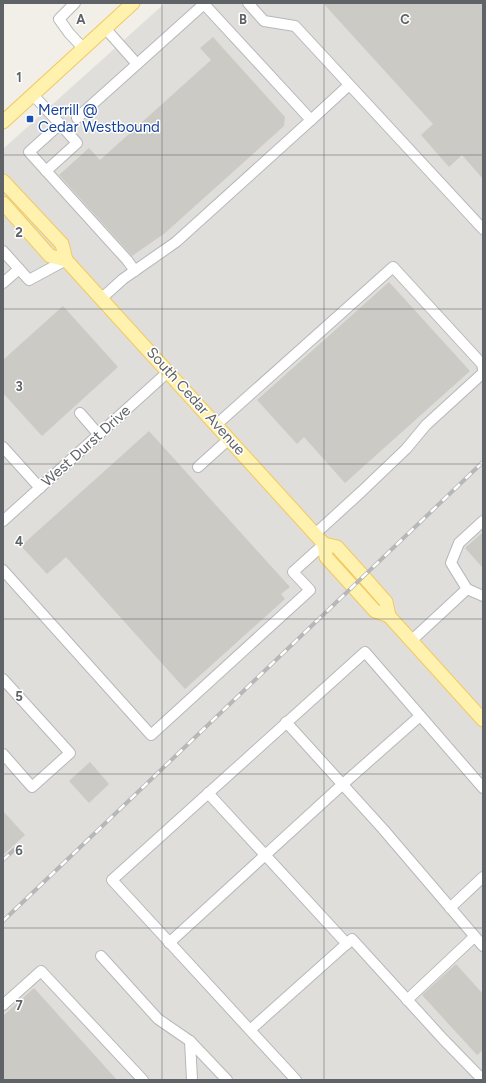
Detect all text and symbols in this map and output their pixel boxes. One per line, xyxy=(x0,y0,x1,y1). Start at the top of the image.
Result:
text: A xyxy=(76,12,86,27)
text: B xyxy=(239,12,247,27)
text: C xyxy=(400,12,410,27)
text: 1 xyxy=(16,70,22,85)
place label: Merrill @ Cedar Westbound xyxy=(38,101,160,136)
marker: Merrill @ Cedar Westbound xyxy=(25,114,35,124)
text: 2 xyxy=(15,225,23,240)
street label: South Cedar Avenue xyxy=(143,343,249,459)
text: 3 xyxy=(15,379,23,394)
street label: West Durst Drive xyxy=(38,401,134,491)
text: 4 xyxy=(15,534,23,549)
text: 5 xyxy=(15,689,23,704)
text: 6 xyxy=(15,843,23,858)
text: 7 xyxy=(15,998,23,1013)

